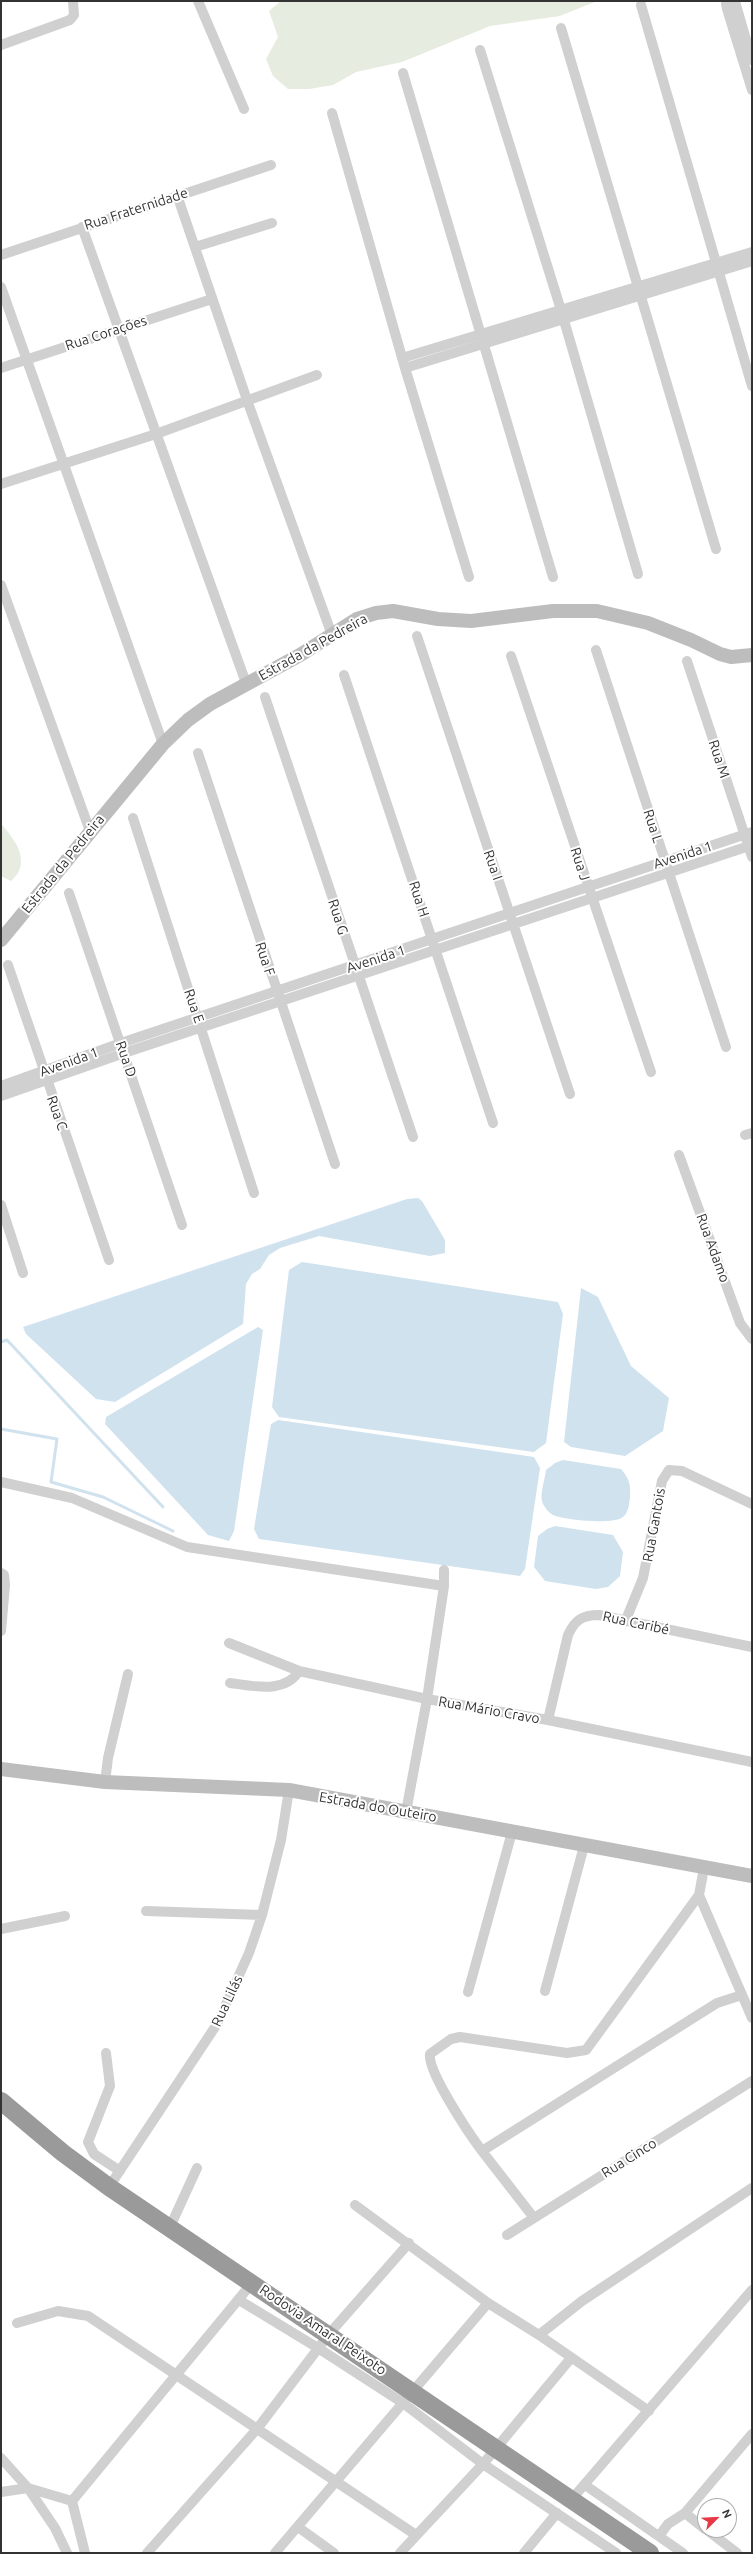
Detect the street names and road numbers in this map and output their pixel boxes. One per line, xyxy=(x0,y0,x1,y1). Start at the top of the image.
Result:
street label: Rua Fraternidade xyxy=(82,184,190,234)
street label: Rua Corações xyxy=(63,312,149,354)
street label: Estrada da Pedreira xyxy=(256,610,370,684)
street label: Rua M xyxy=(705,738,733,780)
street label: Rua L xyxy=(640,807,666,845)
street label: Estrada da Pedreira xyxy=(18,811,108,917)
street label: Avenida 1 xyxy=(651,838,715,872)
street label: Rua J xyxy=(567,845,593,883)
street label: Rua I xyxy=(480,848,506,882)
street label: Rua H xyxy=(405,879,433,919)
street label: Rua G xyxy=(324,897,352,937)
street label: Rua F xyxy=(252,940,278,978)
street label: Avenida 1 xyxy=(344,942,408,976)
street label: Rua E xyxy=(180,987,208,1025)
street label: Rua D xyxy=(112,1039,140,1079)
street label: Avenida 1 xyxy=(37,1044,101,1080)
street label: Rua C xyxy=(43,1093,71,1133)
street label: Rua Adamo xyxy=(693,1211,733,1285)
street label: Rua Gantois xyxy=(639,1487,669,1563)
street label: Rua Caribé xyxy=(601,1608,671,1638)
street label: Rua Mário Cravo xyxy=(437,1693,541,1727)
street label: Estrada do Outeiro xyxy=(318,1788,438,1826)
street label: Rua Lilás xyxy=(208,1973,246,2029)
street label: Rua Cinco xyxy=(598,2135,660,2181)
street label: Rodovia Amaral Peixoto xyxy=(256,2281,390,2379)

